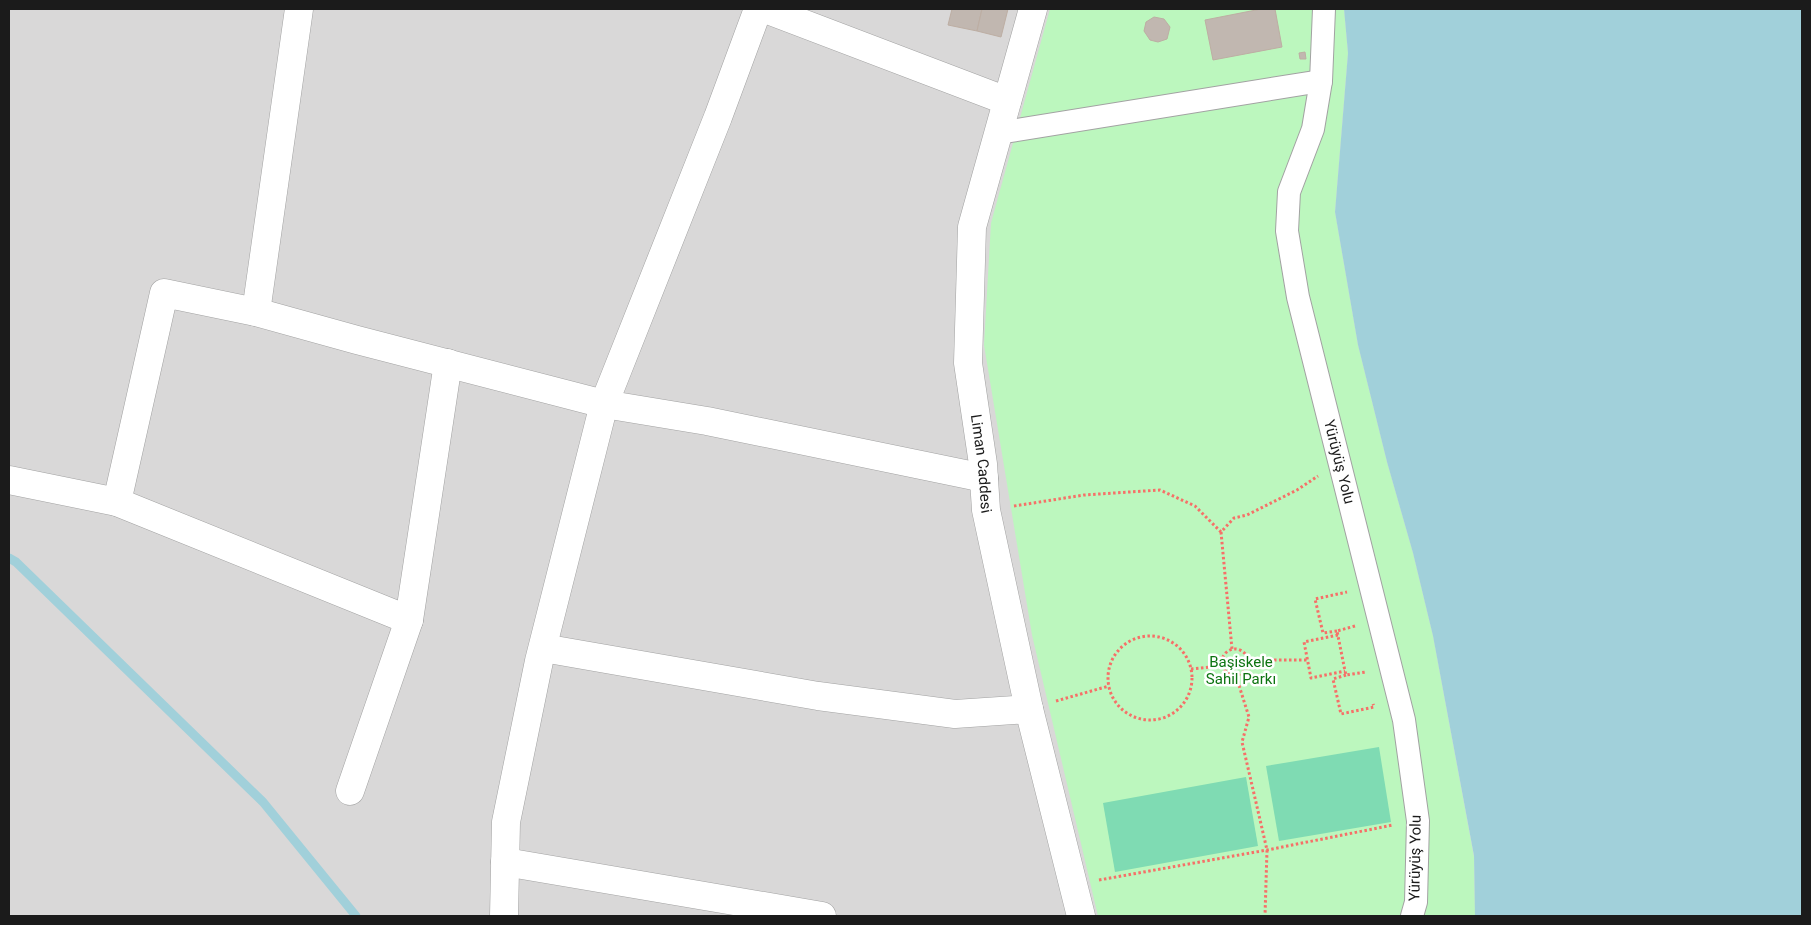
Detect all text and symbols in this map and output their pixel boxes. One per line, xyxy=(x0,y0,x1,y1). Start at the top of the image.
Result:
street label: Liman Caddesi xyxy=(967,413,995,515)
street label: Yürüyüş Yolu xyxy=(1320,418,1359,506)
park label: Başiskele Sahil Parkı xyxy=(1206,653,1276,688)
street label: Yürüyüş Yolu xyxy=(1405,815,1425,901)

